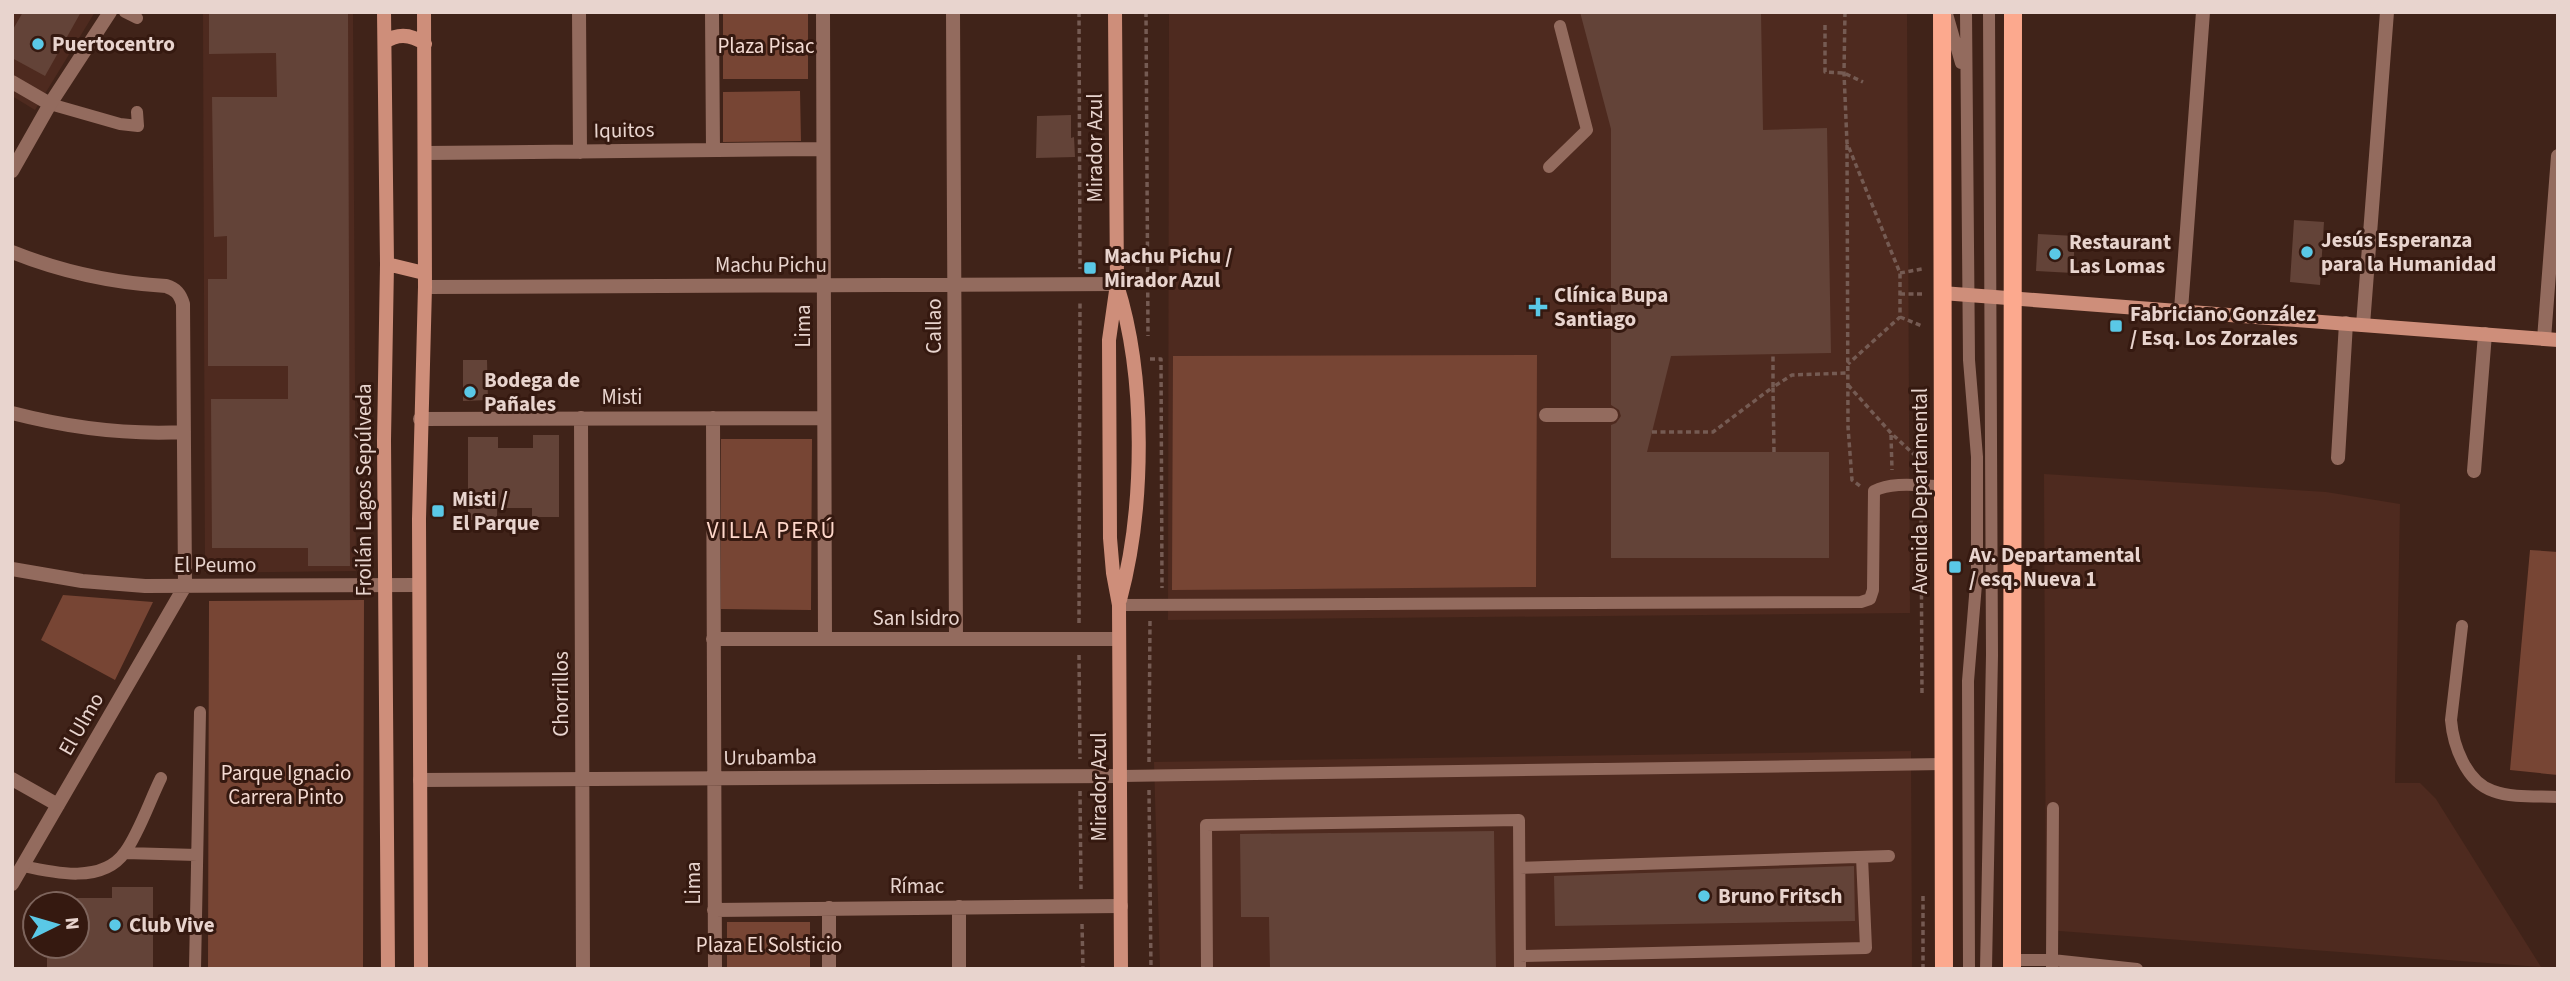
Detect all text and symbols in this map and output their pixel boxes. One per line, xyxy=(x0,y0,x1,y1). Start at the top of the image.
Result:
place label: Puertocentro xyxy=(52,29,175,59)
park label: Plaza Pisac xyxy=(717,31,815,61)
marker: Puertocentro xyxy=(30,36,46,52)
street label: Mirador Azul xyxy=(1080,93,1110,203)
street label: Iquitos xyxy=(593,114,655,146)
place label: Jesús Esperanza para la Humanidad xyxy=(2321,225,2496,279)
place label: Restaurant Las Lomas xyxy=(2069,227,2171,281)
place label: Machu Pichu / Mirador Azul xyxy=(1104,241,1232,295)
marker: Jesús Esperanza para la Humanidad xyxy=(2299,244,2315,260)
marker: Restaurant Las Lomas xyxy=(2047,246,2063,262)
street label: Machu Pichu xyxy=(715,250,827,280)
marker: Machu Pichu / Mirador Azul xyxy=(1082,260,1098,276)
place label: Clínica Bupa Santiago xyxy=(1554,280,1668,334)
marker: Clínica Bupa Santiago xyxy=(1528,297,1548,317)
street label: Callao xyxy=(919,298,949,354)
place label: Fabriciano González / Esq. Los Zorzales xyxy=(2130,299,2316,353)
street label: Lima xyxy=(788,304,818,348)
marker: Fabriciano González / Esq. Los Zorzales xyxy=(2108,318,2124,334)
place label: Bodega de Pañales xyxy=(484,365,580,419)
street label: Misti xyxy=(601,382,643,412)
street label: Froilán Lagos Sepúlveda xyxy=(349,383,379,597)
marker: Bodega de Pañales xyxy=(462,384,478,400)
street label: Avenida Departamental xyxy=(1905,388,1935,594)
place label: Misti / El Parque xyxy=(452,484,540,538)
marker: Misti / El Parque xyxy=(430,503,446,519)
district label: VILLA PERÚ xyxy=(707,514,837,547)
place label: Av. Departamental / esq. Nueva 1 xyxy=(1968,540,2141,594)
street label: El Peumo xyxy=(174,550,256,580)
marker: Av. Departamental / esq. Nueva 1 xyxy=(1947,559,1963,575)
street label: San Isidro xyxy=(872,603,960,633)
street label: Chorrillos xyxy=(546,651,576,737)
street label: El Ulmo xyxy=(51,687,111,761)
street label: Mirador Azul xyxy=(1084,732,1114,842)
street label: Urubamba xyxy=(723,741,817,773)
park label: Parque Ignacio Carrera Pinto xyxy=(221,758,351,812)
street label: Lima xyxy=(678,861,708,905)
street label: Rímac xyxy=(890,871,945,901)
place label: Bruno Fritsch xyxy=(1718,881,1843,911)
marker: Bruno Fritsch xyxy=(1696,888,1712,904)
north arrow xyxy=(21,890,91,960)
place label: Club Vive xyxy=(129,910,215,940)
text: N xyxy=(57,916,85,931)
marker: Club Vive xyxy=(107,917,123,933)
park label: Plaza El Solsticio xyxy=(696,930,842,960)

